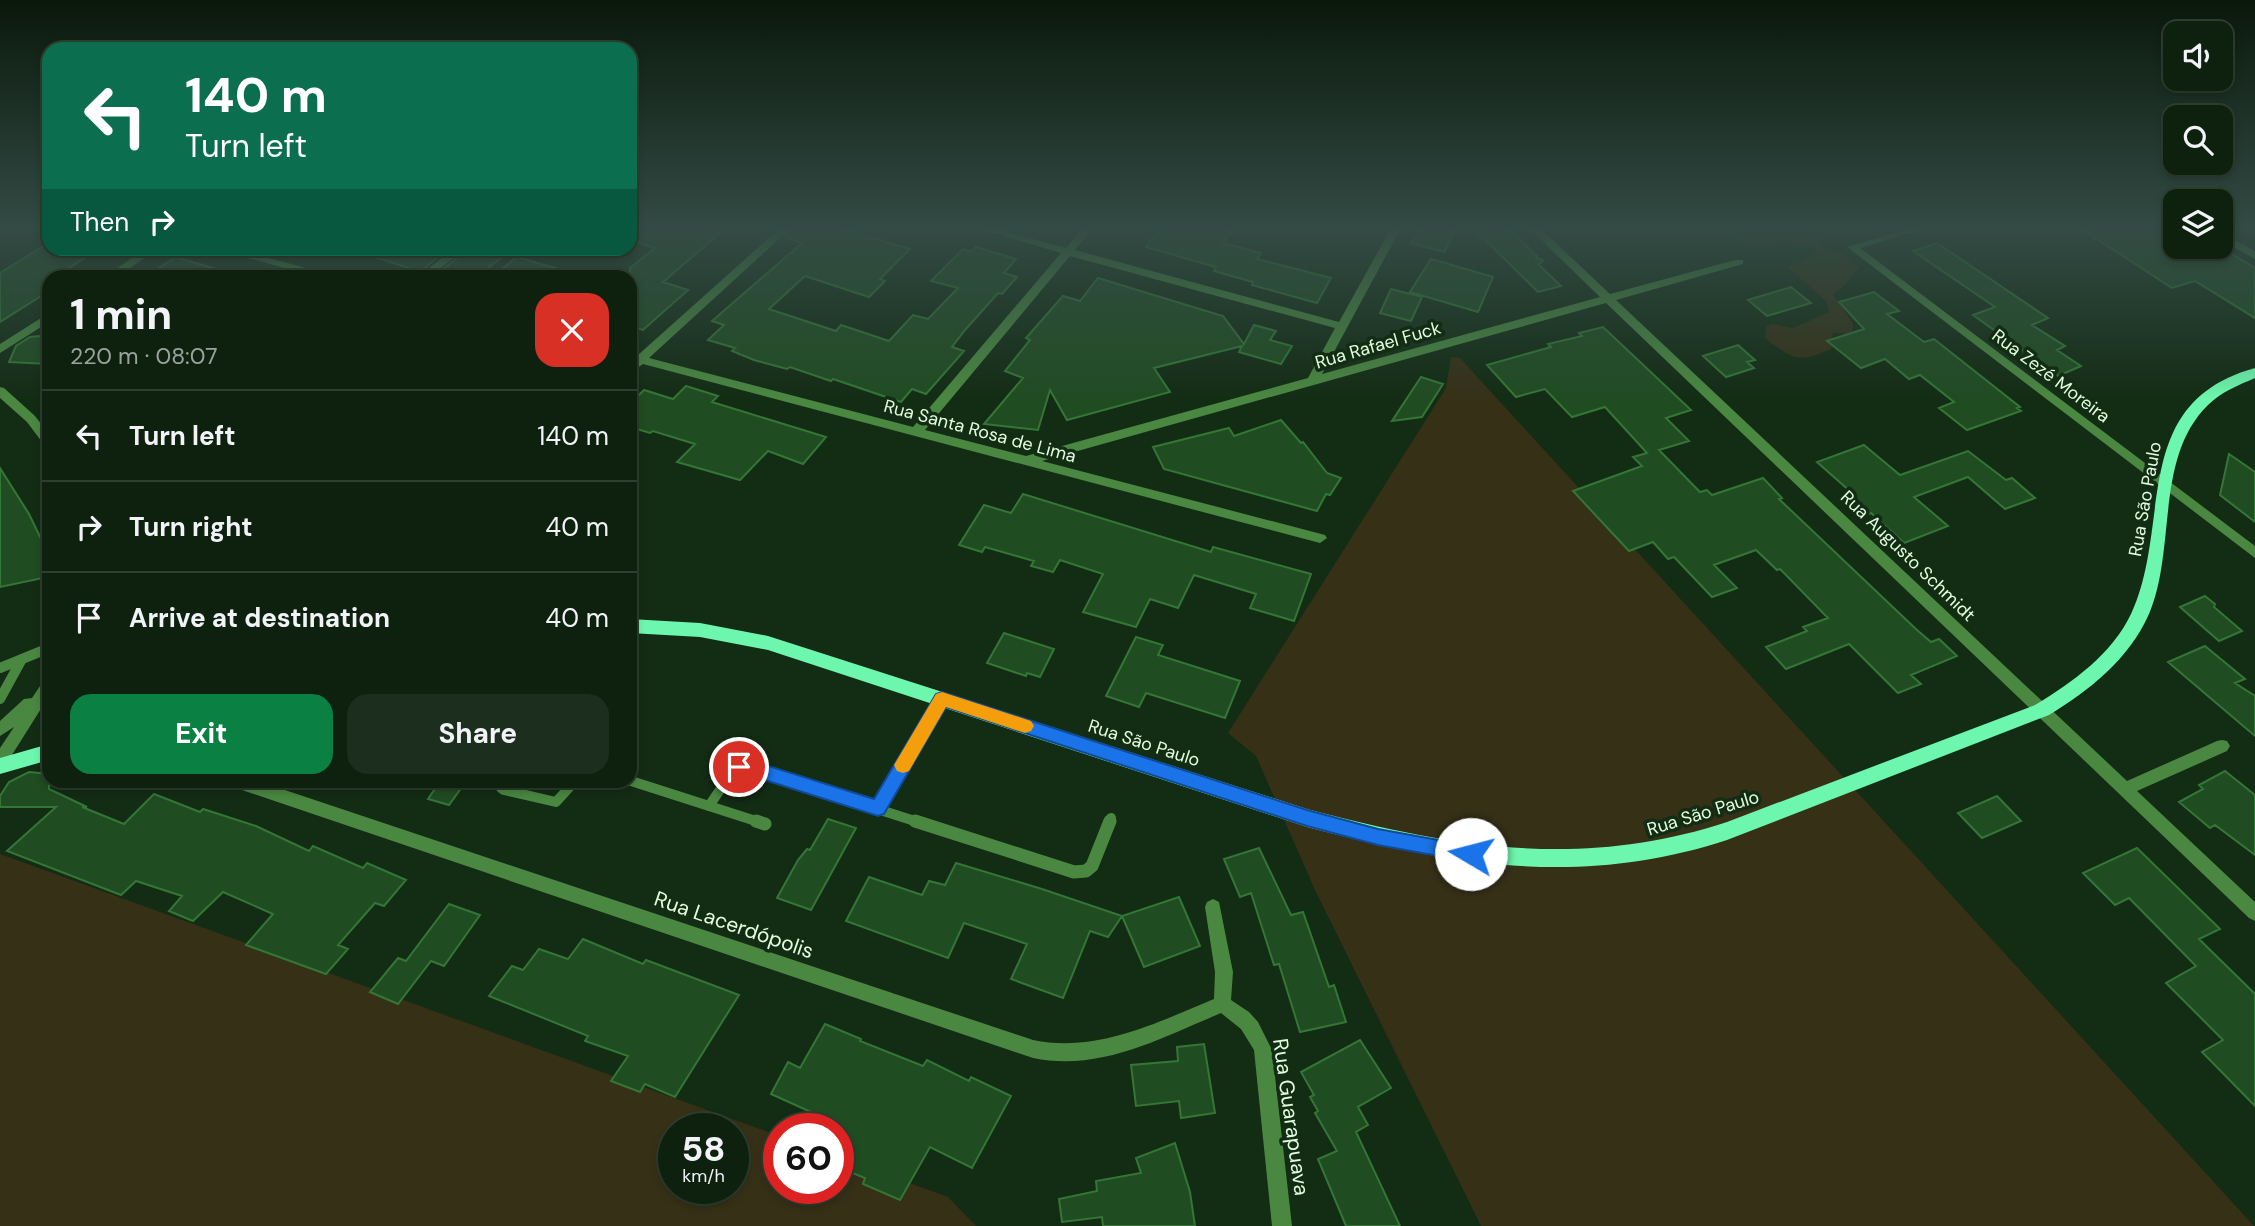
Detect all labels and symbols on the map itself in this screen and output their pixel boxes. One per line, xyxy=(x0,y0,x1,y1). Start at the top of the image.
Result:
street label: Rua Rafael Fuck xyxy=(1312,316,1444,374)
street label: Rua Zezé Moreira xyxy=(1987,324,2115,428)
street label: Rua Santa Rosa de Lima xyxy=(881,394,1079,468)
street label: Rua São Paulo xyxy=(2123,440,2167,558)
street label: Rua Augusto Schmidt xyxy=(1835,485,1981,627)
street label: Rua São Paulo xyxy=(1085,714,1203,772)
pin xyxy=(709,737,769,797)
street label: Rua São Paulo xyxy=(1644,785,1762,841)
position arrow xyxy=(1434,817,1508,891)
street label: Rua Lacerdópolis xyxy=(651,885,817,965)
street label: Rua Guarapuava xyxy=(1266,1037,1316,1197)
speed limit sign: 60 xyxy=(763,1113,854,1204)

